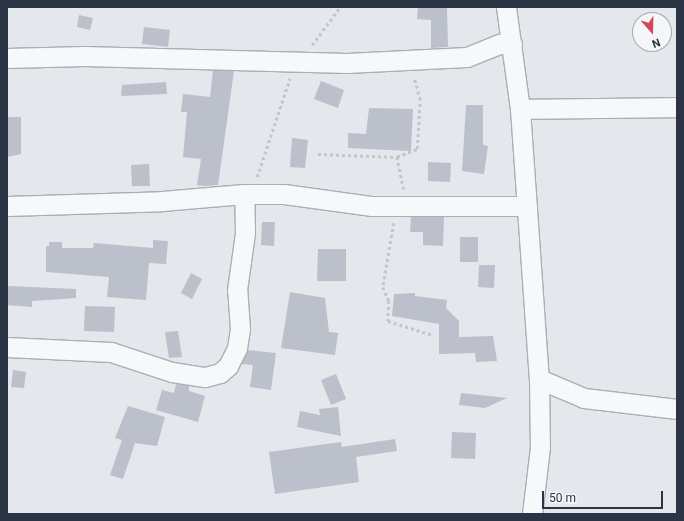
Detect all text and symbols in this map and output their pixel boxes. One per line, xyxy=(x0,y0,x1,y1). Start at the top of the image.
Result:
north arrow xyxy=(632,12,672,52)
text: N xyxy=(650,35,662,50)
scale bar xyxy=(544,483,665,509)
text: 50 m xyxy=(549,491,576,505)

